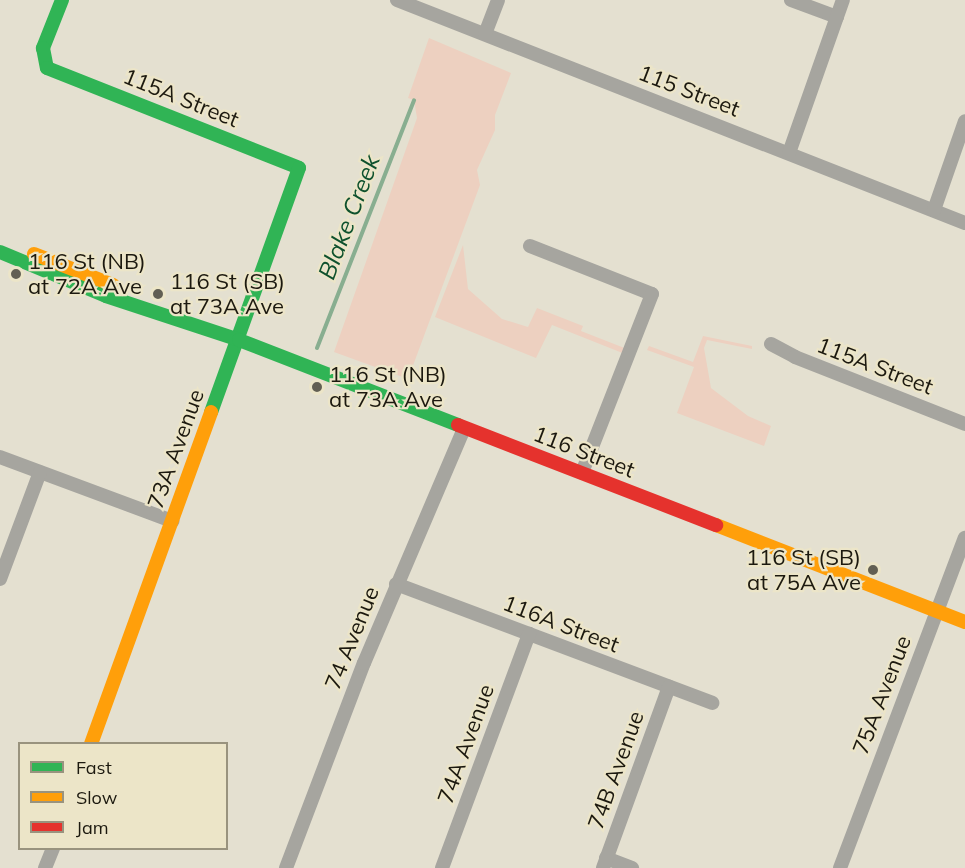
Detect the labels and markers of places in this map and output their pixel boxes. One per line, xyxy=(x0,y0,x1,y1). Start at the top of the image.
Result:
place label: 116 St (NB) at 72A Ave xyxy=(28,248,146,300)
marker: 116 St (NB) at 72A Ave xyxy=(9,267,23,281)
place label: 116 St (SB) at 73A Ave xyxy=(170,268,285,320)
marker: 116 St (SB) at 73A Ave xyxy=(151,287,165,301)
place label: 116 St (NB) at 73A Ave xyxy=(329,361,447,412)
marker: 116 St (NB) at 73A Ave xyxy=(310,380,324,394)
place label: 116 St (SB) at 75A Ave xyxy=(746,544,861,596)
marker: 116 St (SB) at 75A Ave xyxy=(866,563,880,577)

